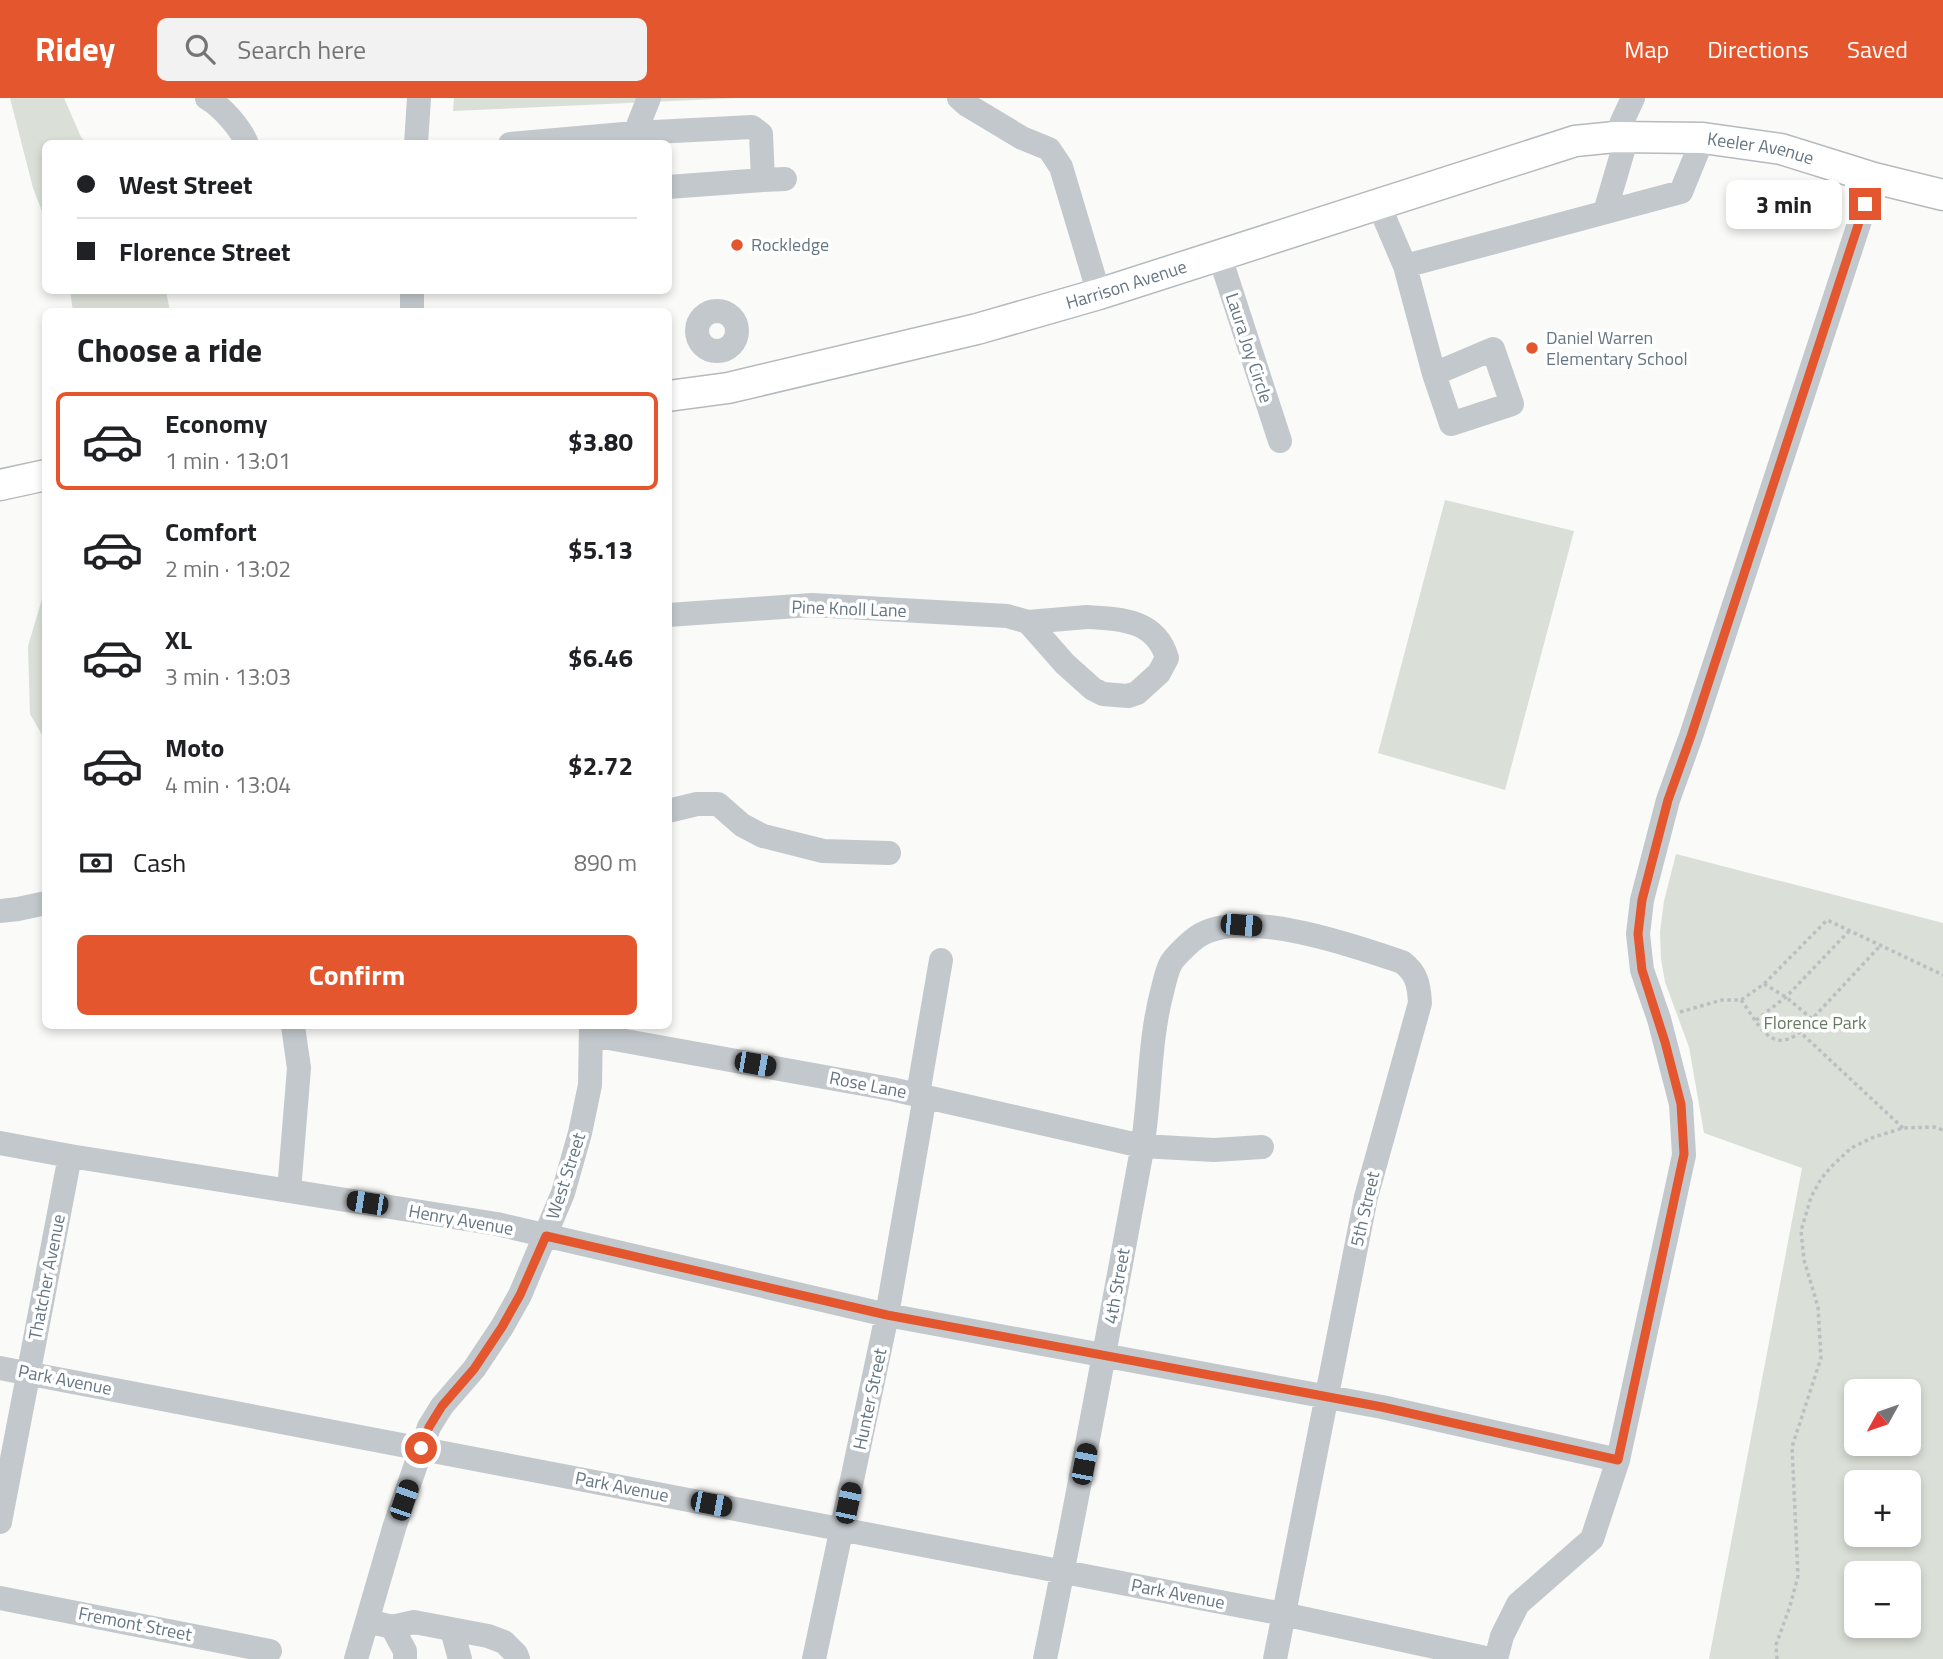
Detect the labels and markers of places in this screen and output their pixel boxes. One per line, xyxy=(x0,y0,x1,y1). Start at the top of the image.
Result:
place label: Rockledge xyxy=(751,231,829,258)
marker: Rockledge xyxy=(729,237,745,253)
place label: Daniel Warren Elementary School xyxy=(1546,324,1688,372)
marker: Daniel Warren Elementary School xyxy=(1524,340,1540,356)

